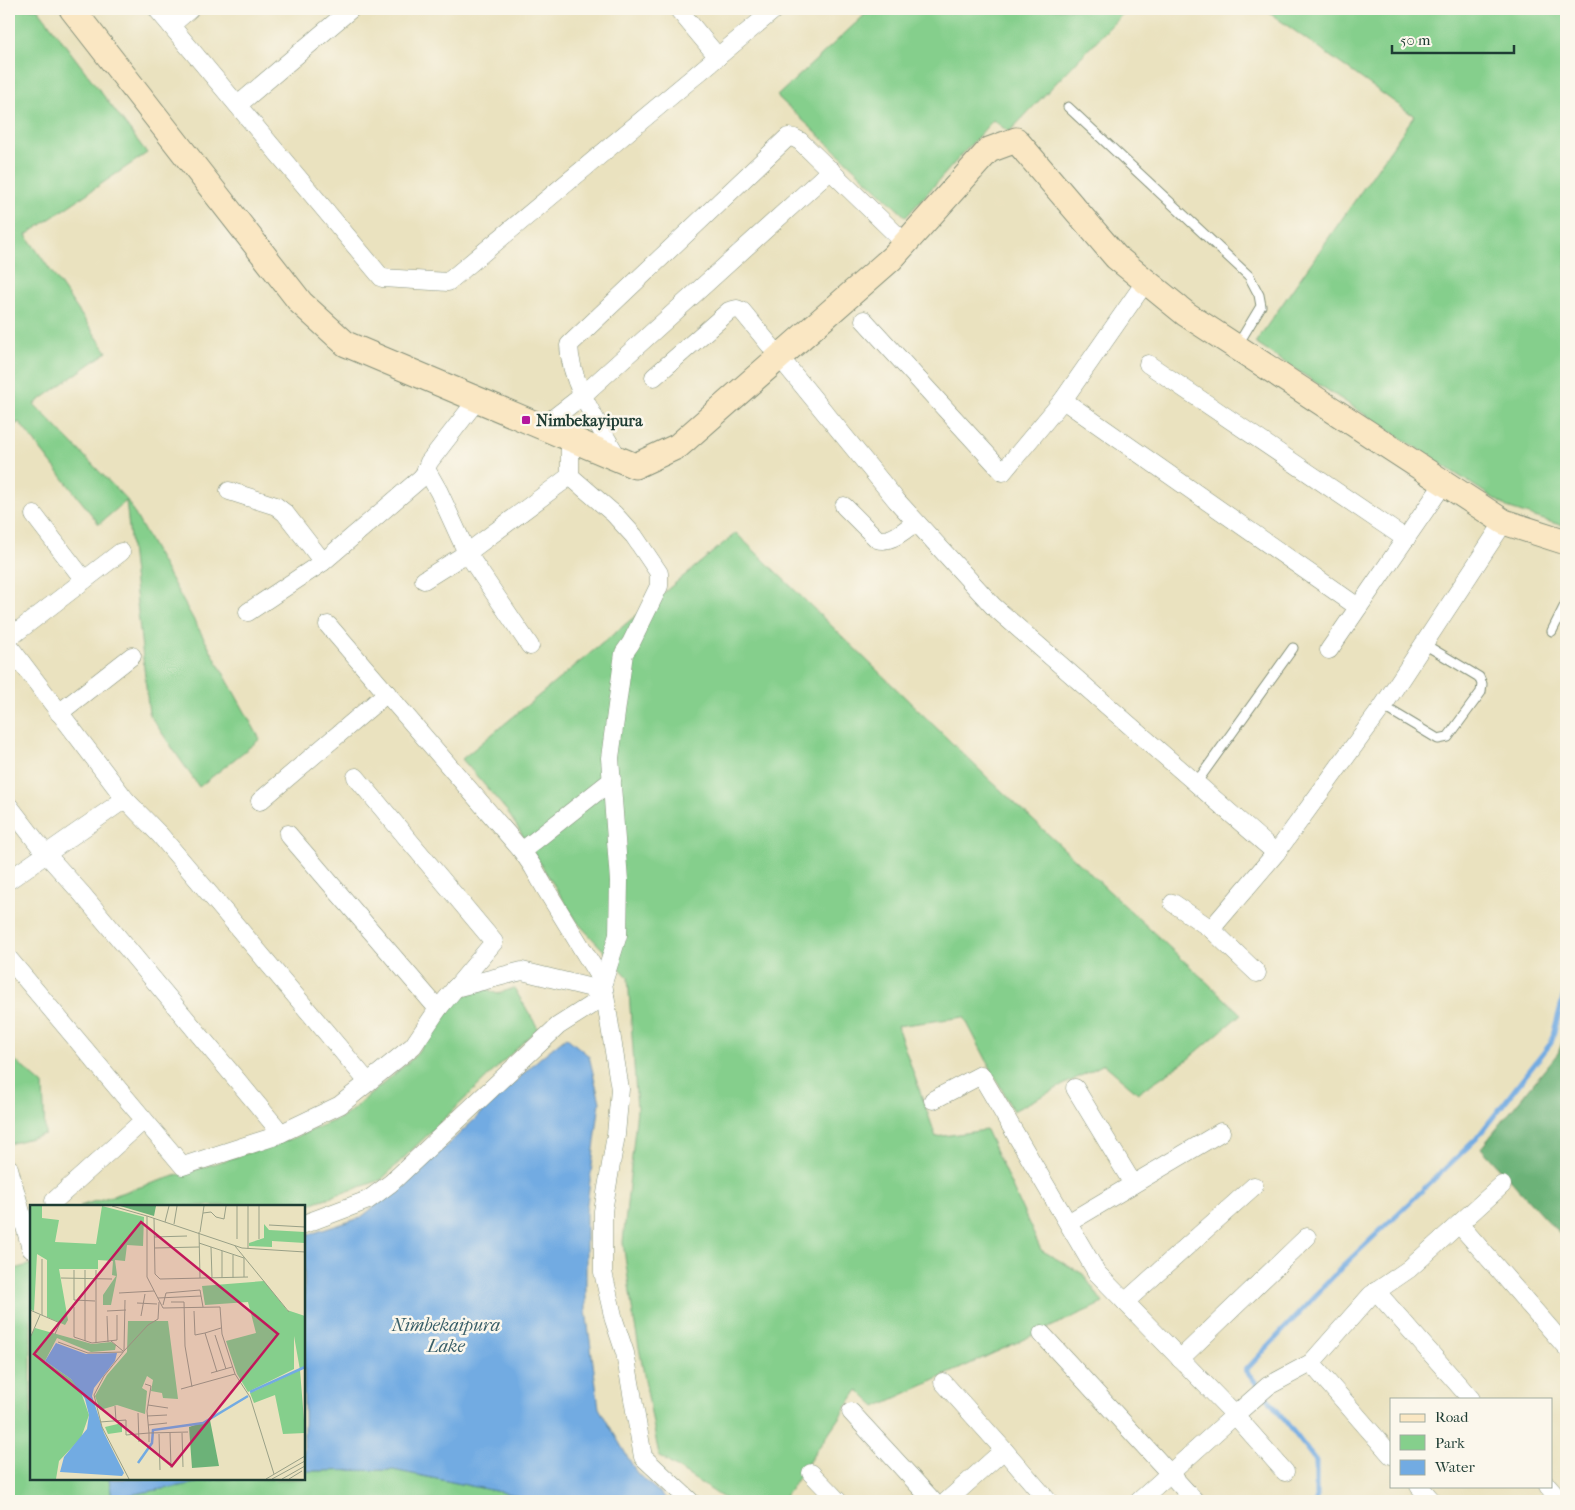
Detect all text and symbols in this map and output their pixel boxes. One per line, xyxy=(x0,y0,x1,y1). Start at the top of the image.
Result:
scale bar xyxy=(1392,22,1515,54)
text: 50 m xyxy=(1400,31,1431,49)
place label: Nimbekayipura xyxy=(536,411,643,431)
marker: Nimbekayipura xyxy=(520,414,532,426)
inset map xyxy=(30,1205,305,1480)
water label: Nimbekaipura Lake xyxy=(391,1315,500,1357)
legend xyxy=(1390,1398,1552,1488)
text: Road xyxy=(1435,1408,1469,1426)
text: Park xyxy=(1435,1434,1465,1452)
text: Water xyxy=(1434,1458,1475,1476)

